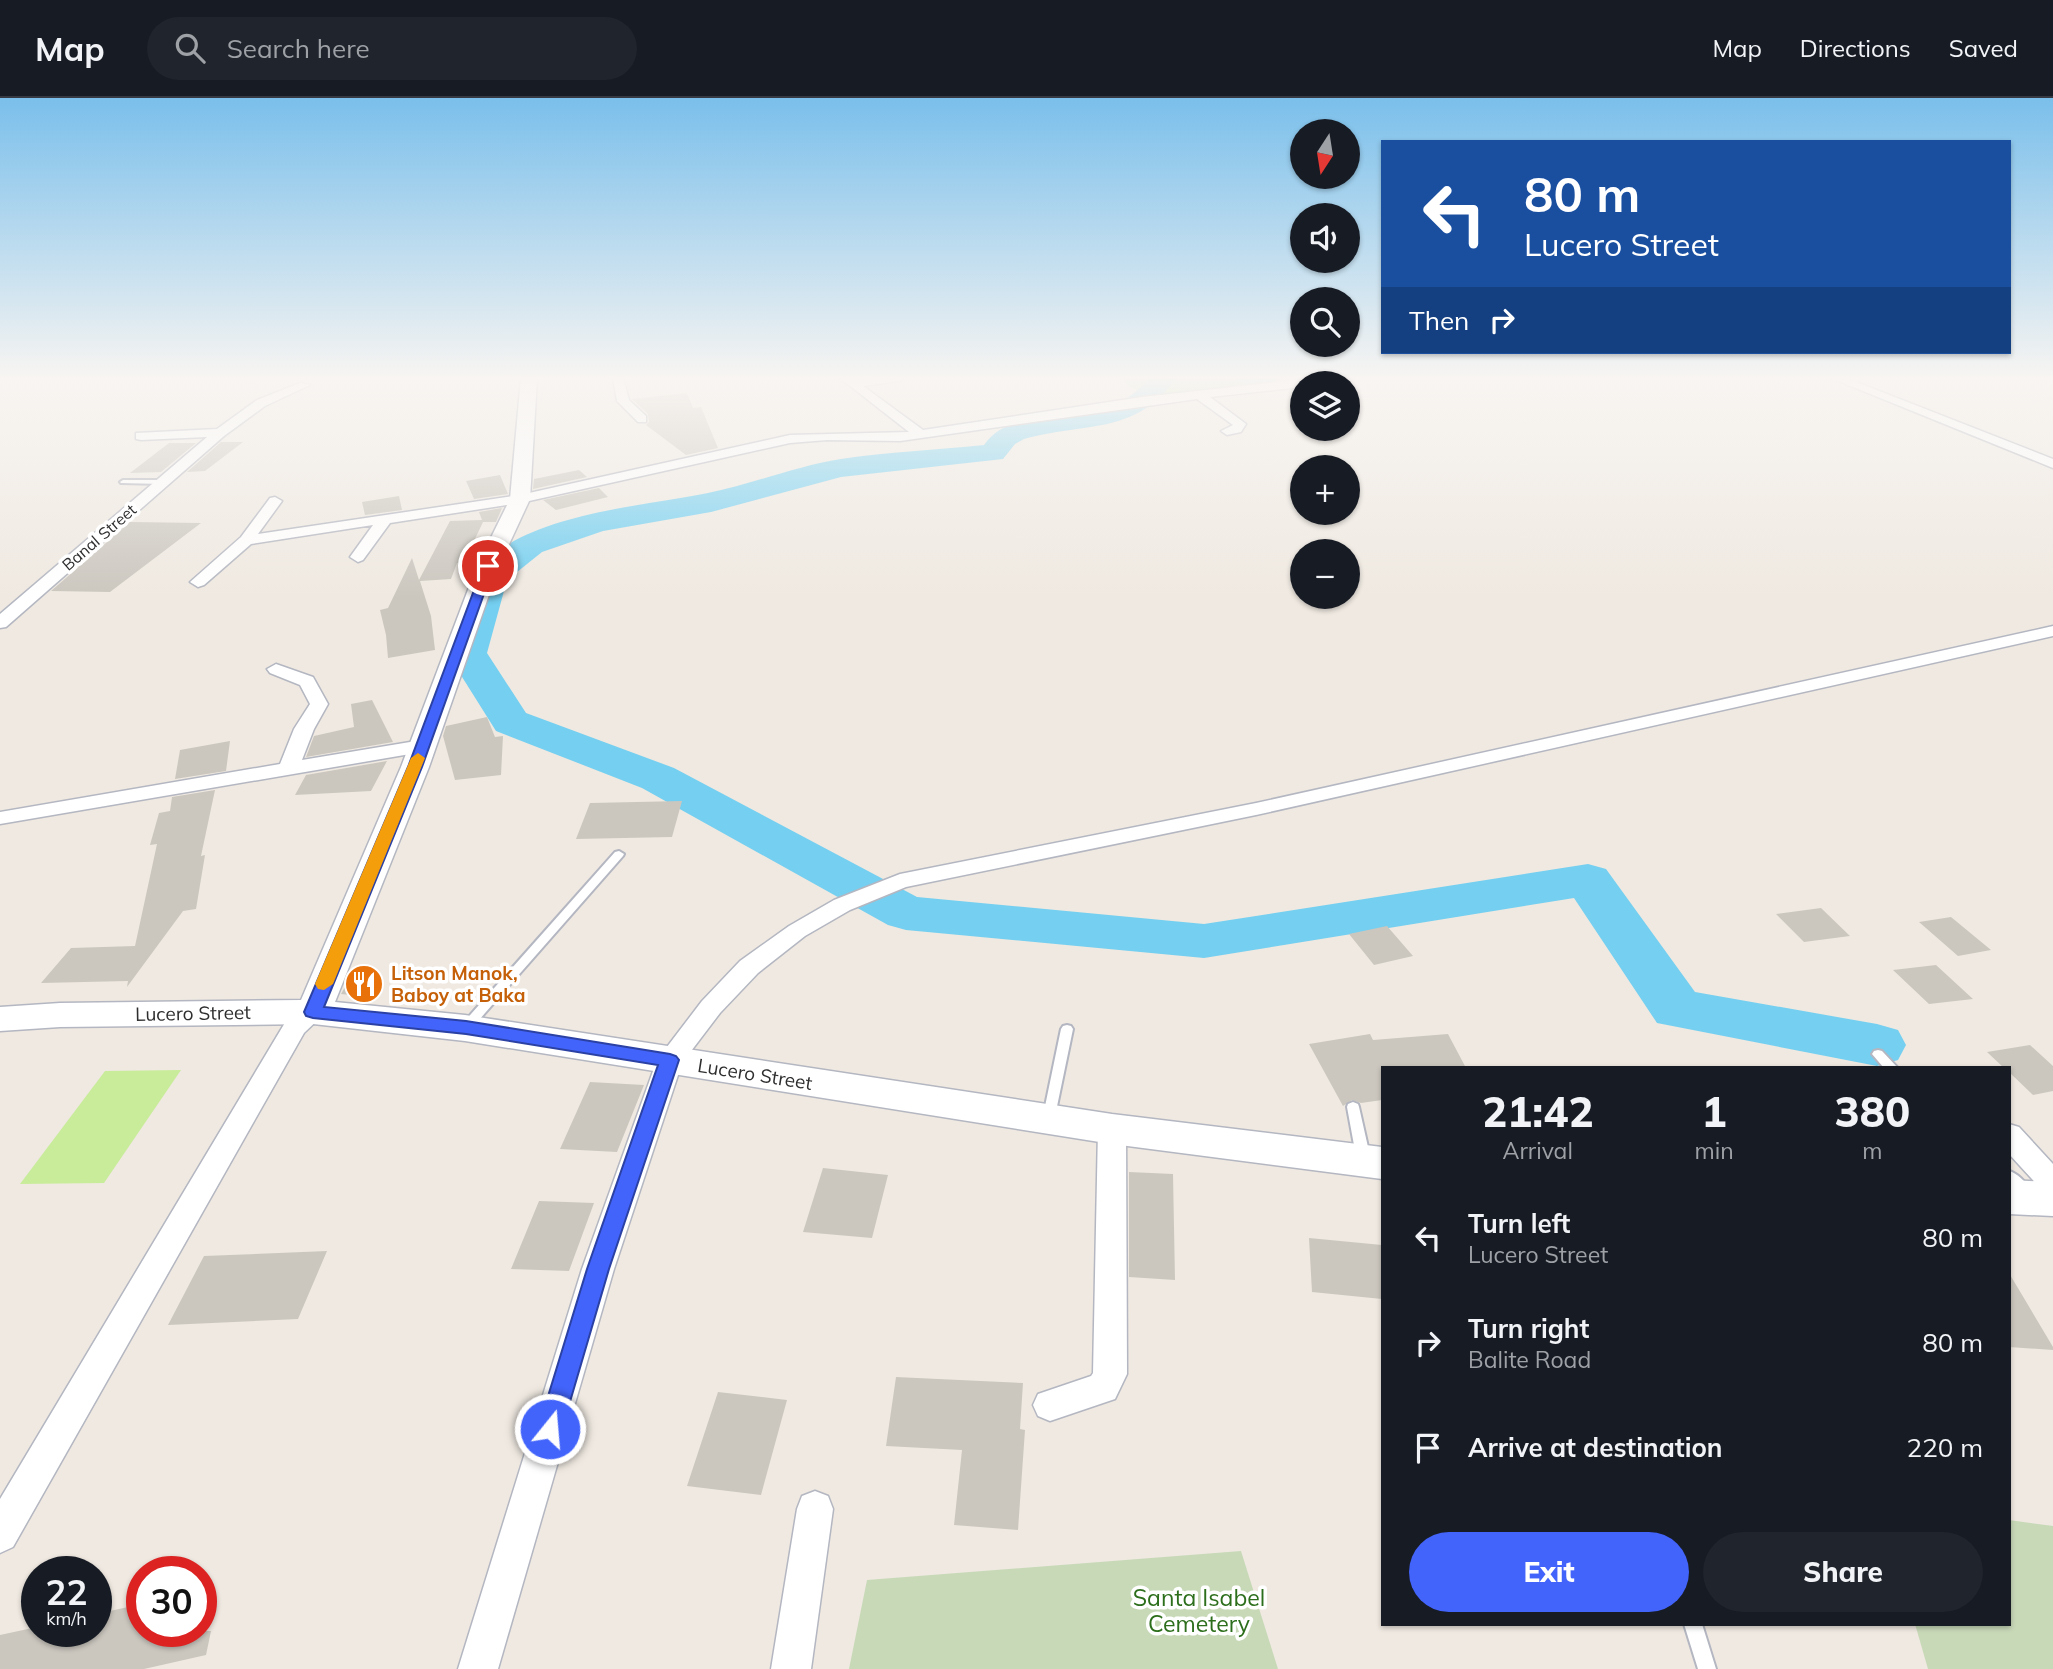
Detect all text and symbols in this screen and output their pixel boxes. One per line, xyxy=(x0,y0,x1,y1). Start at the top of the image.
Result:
search box xyxy=(147,17,637,80)
text: Map xyxy=(35,28,105,69)
icon: search xyxy=(171,29,209,67)
text: Search here xyxy=(227,32,370,65)
text: Map xyxy=(1712,33,1762,63)
text: Directions xyxy=(1800,33,1911,63)
text: Saved xyxy=(1949,33,2018,63)
north arrow xyxy=(1290,119,1360,189)
map controls xyxy=(1290,119,1360,609)
text: 80 m xyxy=(1524,163,1640,224)
icon: left xyxy=(1409,168,1500,259)
button: sound xyxy=(1290,203,1360,273)
text: Lucero Street xyxy=(1524,224,1719,264)
button: search xyxy=(1290,287,1360,357)
icon: right xyxy=(1483,301,1521,339)
text: Then xyxy=(1409,304,1469,337)
button: layers xyxy=(1290,371,1360,441)
button: + xyxy=(1290,455,1360,525)
street label: Banal Street xyxy=(58,499,140,575)
pin xyxy=(458,536,518,596)
button: − xyxy=(1290,539,1360,609)
icon: arrive xyxy=(469,547,507,585)
place label: Litson Manok, Baboy at Baka xyxy=(391,961,526,1007)
restaurant icon: Litson Manok, Baboy at Baka xyxy=(343,963,385,1005)
street label: Lucero Street xyxy=(135,1000,251,1026)
street label: Lucero Street xyxy=(696,1053,814,1095)
text: 21:42 xyxy=(1482,1085,1594,1138)
text: 1 xyxy=(1701,1085,1727,1138)
text: 380 xyxy=(1835,1085,1910,1138)
text: Arrival xyxy=(1503,1136,1573,1165)
text: min xyxy=(1694,1136,1734,1165)
text: m xyxy=(1862,1136,1882,1165)
text: Turn left xyxy=(1468,1207,1570,1240)
icon: left xyxy=(1409,1219,1447,1257)
text: 80 m xyxy=(1922,1221,1983,1254)
text: Lucero Street xyxy=(1468,1240,1608,1269)
text: Turn right xyxy=(1468,1312,1589,1345)
icon: right xyxy=(1409,1324,1447,1362)
text: 80 m xyxy=(1922,1326,1983,1359)
text: Balite Road xyxy=(1468,1345,1591,1374)
position arrow xyxy=(513,1392,587,1466)
icon: arrive xyxy=(1409,1429,1447,1467)
text: Arrive at destination xyxy=(1468,1431,1723,1464)
text: 220 m xyxy=(1907,1431,1983,1464)
button: Exit xyxy=(1409,1532,1689,1612)
button: Share xyxy=(1703,1532,1983,1612)
speed limit sign: 30 xyxy=(126,1556,217,1647)
text: 22 xyxy=(45,1570,88,1614)
park label: Santa Isabel Cemetery xyxy=(1133,1583,1265,1638)
text: km/h xyxy=(46,1607,87,1630)

